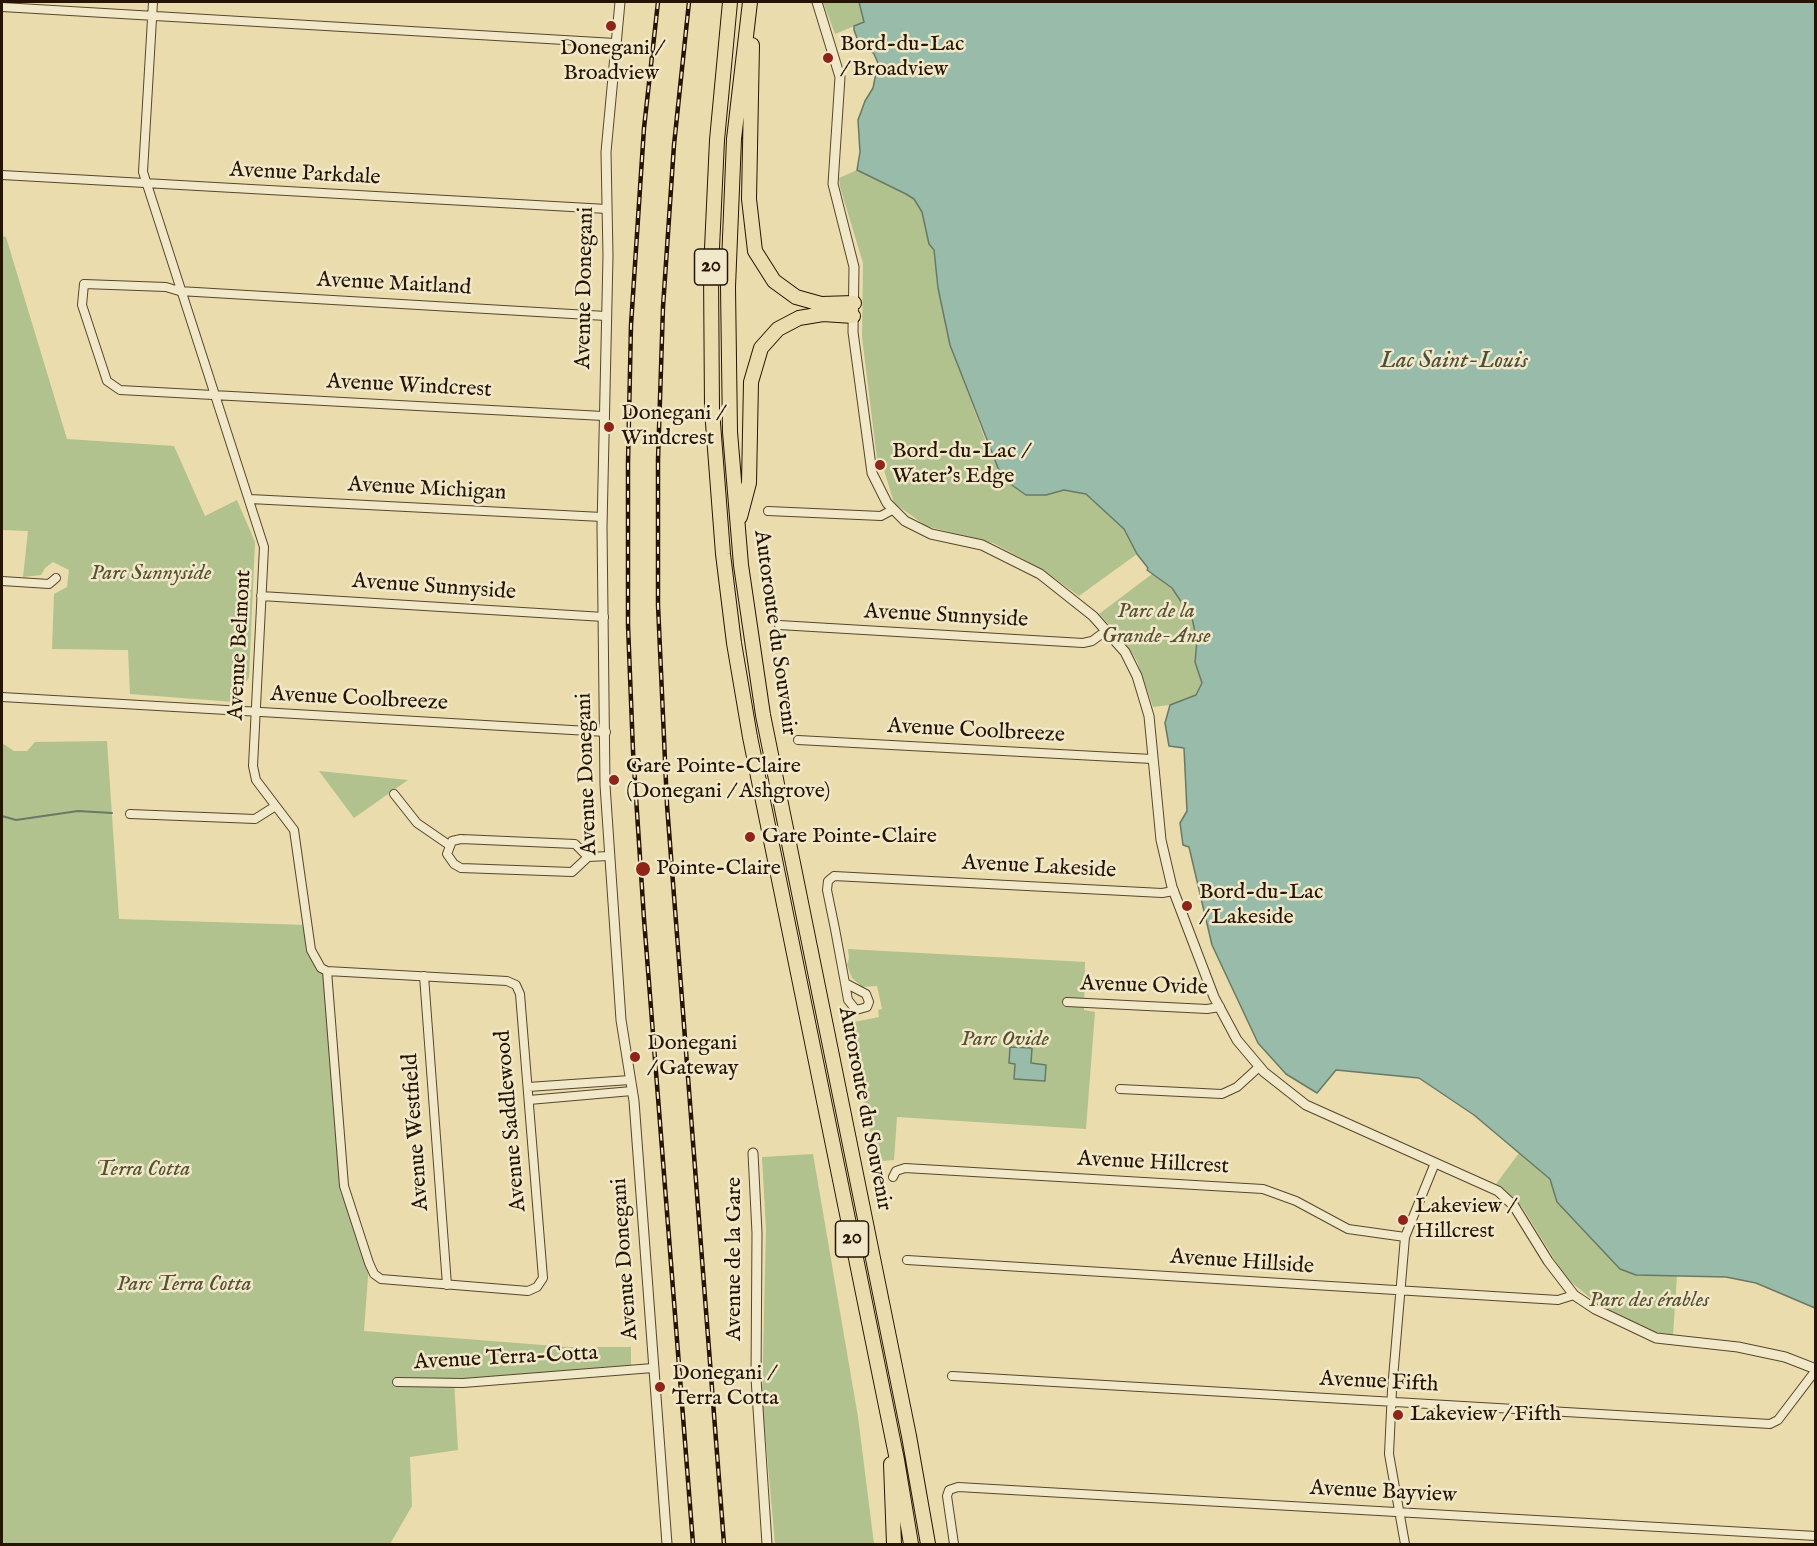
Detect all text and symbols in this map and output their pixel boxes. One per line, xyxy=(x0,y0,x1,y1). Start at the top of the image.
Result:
marker: Donegani / Broadview xyxy=(604,19,618,33)
place label: Bord-du-Lac / Broadview xyxy=(840,32,964,84)
place label: Donegani / Broadview xyxy=(560,36,662,88)
marker: Bord-du-Lac / Broadview xyxy=(821,51,835,65)
street label: Avenue Parkdale xyxy=(229,158,381,192)
street label: Avenue Donegani xyxy=(571,207,601,369)
road number: 20 xyxy=(694,249,728,285)
street label: Avenue Maitland xyxy=(316,268,472,302)
water label: Lac Saint-Louis xyxy=(1380,348,1528,376)
street label: Avenue Windcrest xyxy=(326,369,492,405)
place label: Donegani / Windcrest xyxy=(621,401,724,452)
marker: Donegani / Windcrest xyxy=(602,420,616,434)
place label: Bord-du-Lac / Water's Edge xyxy=(892,439,1029,490)
marker: Bord-du-Lac / Water's Edge xyxy=(873,458,887,472)
street label: Avenue Michigan xyxy=(347,473,507,507)
street label: Autoroute du Souvenir xyxy=(747,529,801,737)
park label: Parc Sunnyside xyxy=(91,561,211,587)
street label: Avenue Belmont xyxy=(224,569,258,721)
street label: Avenue Sunnyside xyxy=(351,569,517,607)
park label: Parc de la Grande-Anse xyxy=(1101,599,1211,650)
street label: Avenue Sunnyside xyxy=(863,600,1029,634)
street label: Avenue Coolbreeze xyxy=(270,682,448,718)
street label: Avenue Donegani xyxy=(572,692,604,856)
street label: Avenue Coolbreeze xyxy=(887,714,1065,750)
place label: Gare Pointe-Claire (Donegani / Ashgrove) xyxy=(626,754,830,806)
marker: Gare Pointe-Claire (Donegani / Ashgrove) xyxy=(607,773,621,787)
place label: Gare Pointe-Claire xyxy=(762,824,937,850)
marker: Gare Pointe-Claire xyxy=(743,830,757,844)
street label: Avenue Lakeside xyxy=(961,851,1117,885)
place label: Pointe-Claire xyxy=(656,856,781,882)
marker: Pointe-Claire xyxy=(634,860,652,878)
place label: Bord-du-Lac / Lakeside xyxy=(1199,880,1323,932)
marker: Bord-du-Lac / Lakeside xyxy=(1180,899,1194,913)
street label: Avenue Ovide xyxy=(1080,972,1208,1002)
street label: Autoroute du Souvenir xyxy=(831,1005,897,1213)
park label: Parc Ovide xyxy=(961,1027,1049,1053)
street label: Avenue Saddlewood xyxy=(491,1029,533,1213)
place label: Donegani / Gateway xyxy=(647,1031,739,1082)
marker: Donegani / Gateway xyxy=(628,1050,642,1064)
street label: Avenue Westfield xyxy=(398,1052,436,1212)
street label: Avenue Hillcrest xyxy=(1077,1147,1229,1181)
park label: Terra Cotta xyxy=(96,1157,190,1183)
street label: Avenue Donegani xyxy=(607,1177,645,1341)
street label: Avenue de la Gare xyxy=(722,1177,748,1341)
place label: Lakeview / Hillcrest xyxy=(1415,1194,1514,1246)
marker: Lakeview / Hillcrest xyxy=(1396,1213,1410,1227)
road number: 20 xyxy=(836,1221,868,1257)
street label: Avenue Hillside xyxy=(1169,1245,1315,1281)
park label: Parc Terra Cotta xyxy=(116,1272,252,1298)
park label: Parc des érables xyxy=(1589,1288,1709,1314)
street label: Avenue Terra-Cotta xyxy=(413,1341,599,1377)
place label: Donegani / Terra Cotta xyxy=(672,1361,779,1412)
street label: Avenue Fifth xyxy=(1319,1367,1439,1399)
marker: Donegani / Terra Cotta xyxy=(653,1380,667,1394)
place label: Lakeview / Fifth xyxy=(1410,1402,1561,1428)
marker: Lakeview / Fifth xyxy=(1391,1408,1405,1422)
street label: Avenue Bayview xyxy=(1309,1476,1457,1510)

